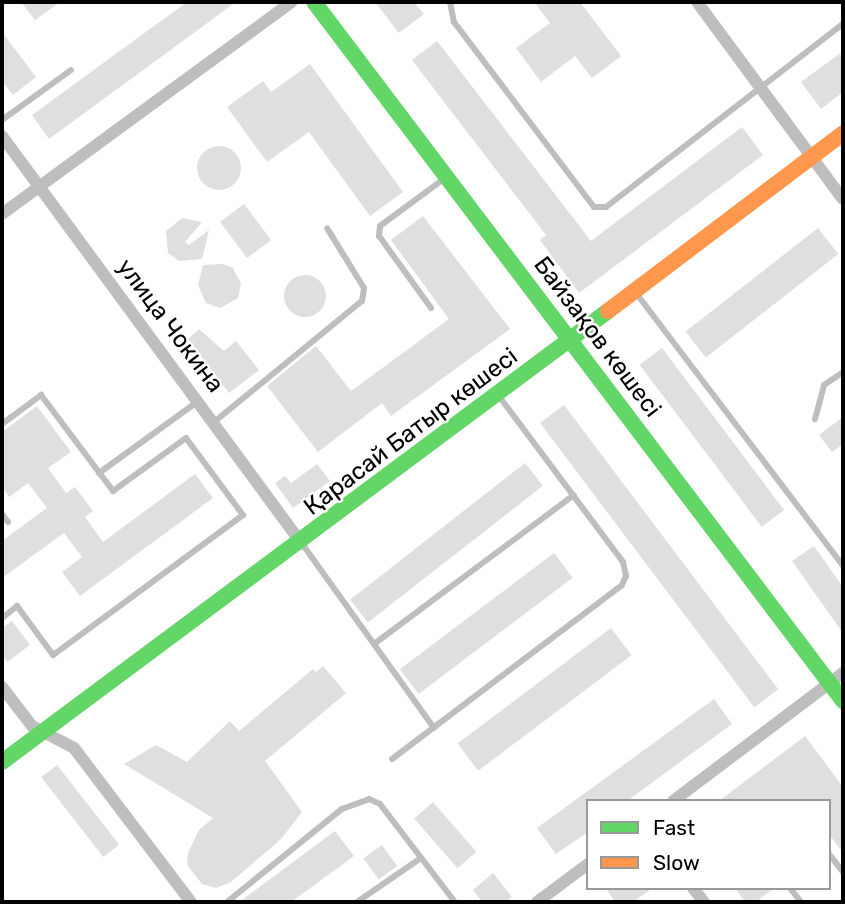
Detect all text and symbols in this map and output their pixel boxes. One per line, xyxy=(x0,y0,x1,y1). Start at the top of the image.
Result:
street label: Байзақов көшесі xyxy=(527,251,667,423)
street label: улица Чокина xyxy=(110,254,230,398)
street label: Қарасай Батыр көшесі xyxy=(299,342,523,522)
legend xyxy=(586,799,831,890)
text: Fast xyxy=(653,815,695,840)
text: Slow xyxy=(653,850,700,875)

